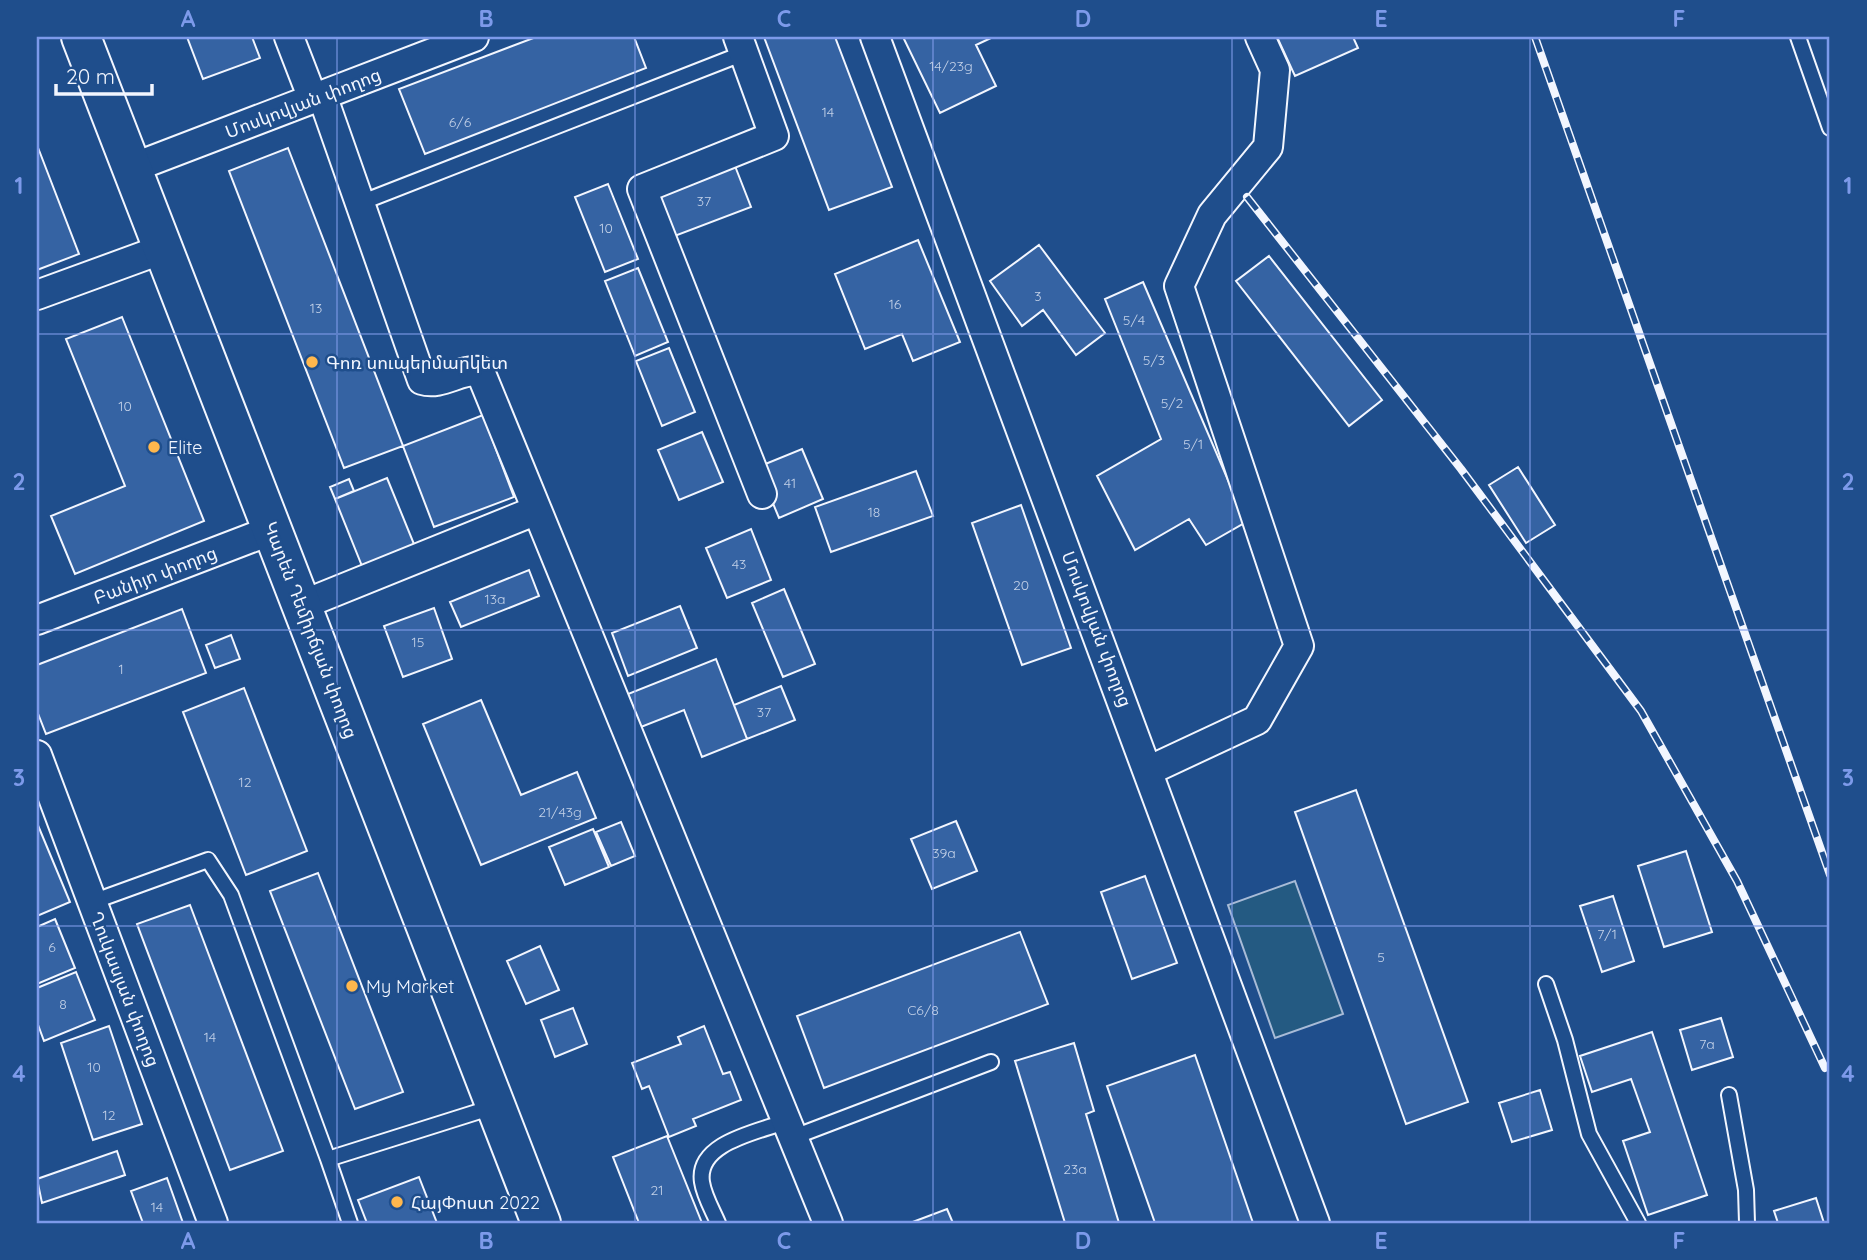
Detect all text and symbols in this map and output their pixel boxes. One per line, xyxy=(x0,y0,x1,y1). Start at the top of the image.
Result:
text: A xyxy=(181,4,196,33)
text: B xyxy=(478,4,494,33)
text: C xyxy=(777,4,791,33)
text: D xyxy=(1075,4,1091,33)
text: E xyxy=(1374,4,1388,33)
text: F xyxy=(1673,4,1685,33)
scale bar xyxy=(56,52,152,96)
house number: 14/23g xyxy=(929,57,973,75)
text: 20 m xyxy=(66,63,115,89)
street label: Մոսկովյան փողոց xyxy=(222,63,384,143)
house number: 14 xyxy=(822,103,834,121)
house number: 6/6 xyxy=(449,113,472,131)
text: 1 xyxy=(15,171,23,200)
text: 1 xyxy=(1844,171,1852,200)
house number: 37 xyxy=(697,192,711,210)
house number: 10 xyxy=(599,219,613,237)
house number: 3 xyxy=(1034,287,1042,305)
house number: 16 xyxy=(889,295,902,313)
house number: 13 xyxy=(310,299,322,317)
house number: 5/4 xyxy=(1123,311,1145,329)
place label: Գոռ սուպերմարկետ xyxy=(326,351,508,374)
house number: 5/3 xyxy=(1143,351,1165,369)
marker: Գոռ սուպերմարկետ xyxy=(304,354,320,370)
house number: 5/2 xyxy=(1161,394,1184,412)
house number: 10 xyxy=(118,397,132,415)
house number: 5/1 xyxy=(1183,435,1203,453)
place label: Elite xyxy=(168,436,202,459)
marker: Elite xyxy=(146,439,162,455)
text: 2 xyxy=(12,467,26,496)
text: 2 xyxy=(1841,467,1855,496)
house number: 41 xyxy=(784,474,796,492)
house number: 18 xyxy=(868,503,880,521)
street label: Կարեն Դեմիրճյան փողոց xyxy=(259,518,363,742)
street label: Բանիյո փողոց xyxy=(90,541,220,609)
street label: Մոսկովյան փողոց xyxy=(1057,548,1137,710)
house number: 43 xyxy=(732,555,746,573)
house number: 20 xyxy=(1013,576,1029,594)
house number: 13a xyxy=(485,590,506,608)
house number: 15 xyxy=(412,633,424,651)
house number: 1 xyxy=(118,660,124,678)
house number: 37 xyxy=(757,703,771,721)
text: 3 xyxy=(13,763,25,792)
text: 3 xyxy=(1842,763,1854,792)
house number: 12 xyxy=(239,773,252,791)
house number: 21/43g xyxy=(538,803,582,821)
house number: 39a xyxy=(932,844,956,862)
street label: Ղուկասյան փողոց xyxy=(85,908,165,1070)
house number: 7/1 xyxy=(1597,925,1617,943)
house number: 6 xyxy=(48,938,56,956)
house number: 5 xyxy=(1377,948,1385,966)
place label: My Market xyxy=(366,975,454,998)
marker: My Market xyxy=(344,978,360,994)
house number: 8 xyxy=(59,995,67,1013)
house number: C6/8 xyxy=(907,1001,939,1019)
house number: 14 xyxy=(204,1028,216,1046)
house number: 7a xyxy=(1699,1035,1715,1053)
house number: 10 xyxy=(87,1058,101,1076)
text: 4 xyxy=(12,1059,26,1088)
text: 4 xyxy=(1841,1059,1855,1088)
house number: 12 xyxy=(103,1106,116,1124)
house number: 23a xyxy=(1063,1160,1087,1178)
house number: 21 xyxy=(651,1181,663,1199)
place label: ՀայՓոստ 2022 xyxy=(411,1191,540,1214)
marker: ՀայՓոստ 2022 xyxy=(389,1194,405,1210)
house number: 14 xyxy=(151,1198,163,1216)
text: A xyxy=(181,1226,196,1255)
text: B xyxy=(478,1226,494,1255)
text: C xyxy=(777,1226,791,1255)
text: D xyxy=(1075,1226,1091,1255)
text: E xyxy=(1374,1226,1388,1255)
text: F xyxy=(1673,1226,1685,1255)

